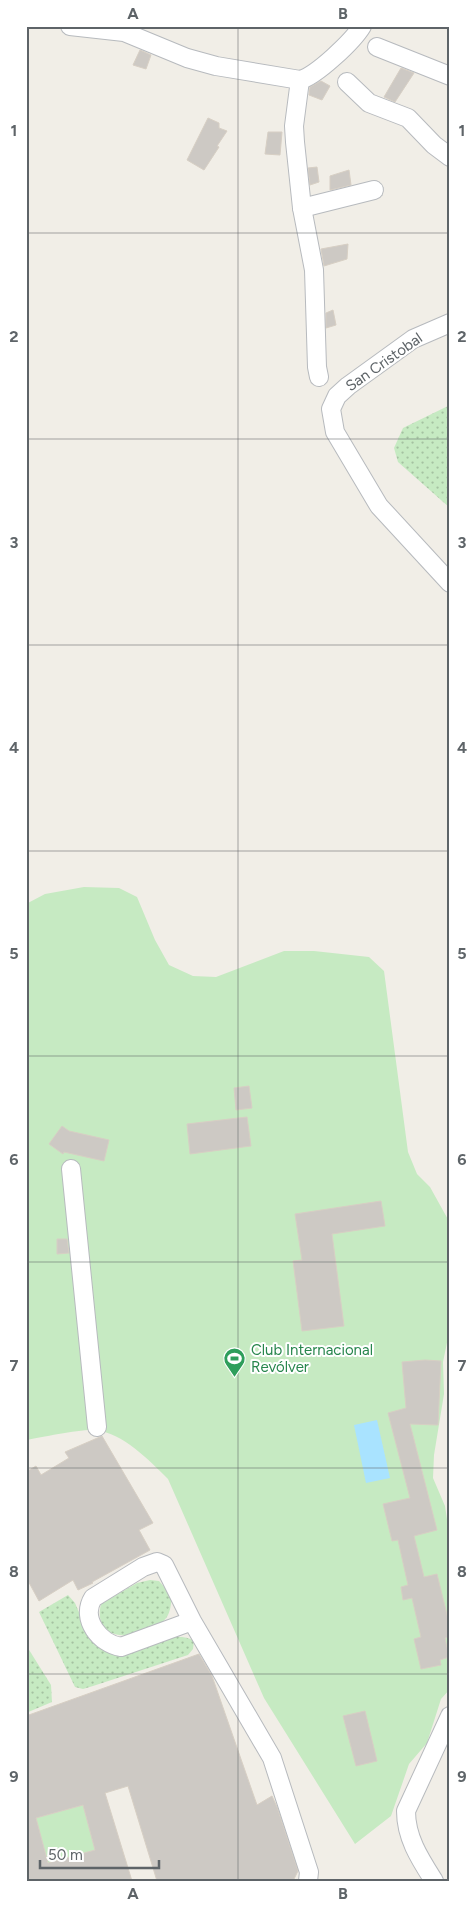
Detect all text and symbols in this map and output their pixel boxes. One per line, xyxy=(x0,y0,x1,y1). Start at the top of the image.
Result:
text: A xyxy=(127,4,139,23)
text: B xyxy=(338,4,348,23)
text: 1 xyxy=(11,121,17,140)
text: 1 xyxy=(459,121,465,140)
text: 2 xyxy=(9,327,19,346)
text: 2 xyxy=(457,327,467,346)
street label: San Cristobal xyxy=(342,329,426,395)
text: 3 xyxy=(10,533,19,552)
text: 3 xyxy=(458,533,467,552)
text: 4 xyxy=(9,738,19,757)
text: 4 xyxy=(457,738,467,757)
text: 5 xyxy=(9,944,19,963)
text: 5 xyxy=(457,944,467,963)
text: 6 xyxy=(9,1150,19,1169)
text: 6 xyxy=(457,1150,467,1169)
place label: Club Internacional Revólver xyxy=(251,1341,373,1376)
sports icon: Club Internacional Revólver xyxy=(223,1347,247,1378)
text: 7 xyxy=(10,1356,19,1375)
text: 7 xyxy=(458,1356,467,1375)
text: 8 xyxy=(9,1562,19,1581)
text: 8 xyxy=(457,1562,467,1581)
text: 9 xyxy=(9,1767,19,1786)
text: 9 xyxy=(457,1767,467,1786)
scale bar xyxy=(40,1837,159,1869)
text: 50 m xyxy=(48,1846,83,1864)
text: A xyxy=(127,1884,139,1903)
text: B xyxy=(338,1884,348,1903)

